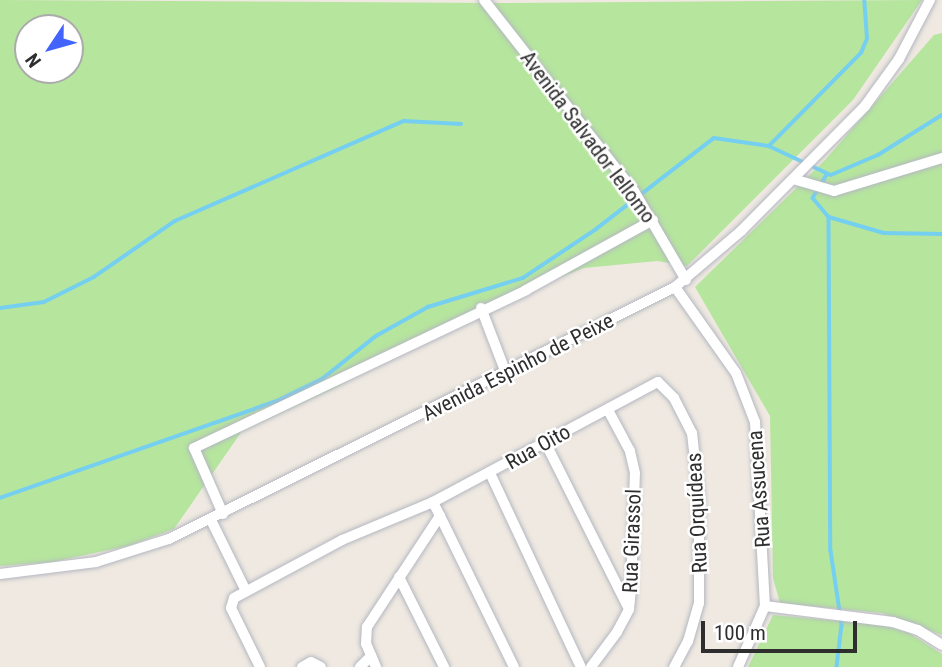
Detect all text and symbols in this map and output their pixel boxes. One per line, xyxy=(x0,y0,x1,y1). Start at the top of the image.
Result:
north arrow xyxy=(14,14,84,84)
street label: Avenida Salvador Iellomo xyxy=(515,46,661,228)
text: N xyxy=(21,49,46,72)
street label: Avenida Espinho de Peixe xyxy=(418,308,618,426)
street label: Rua Oito xyxy=(501,419,575,475)
street label: Rua Assucena xyxy=(742,430,776,548)
street label: Rua Orquídeas xyxy=(681,452,713,574)
street label: Rua Girassol xyxy=(618,489,646,593)
scale bar xyxy=(704,608,860,652)
text: 100 m xyxy=(714,621,766,645)

